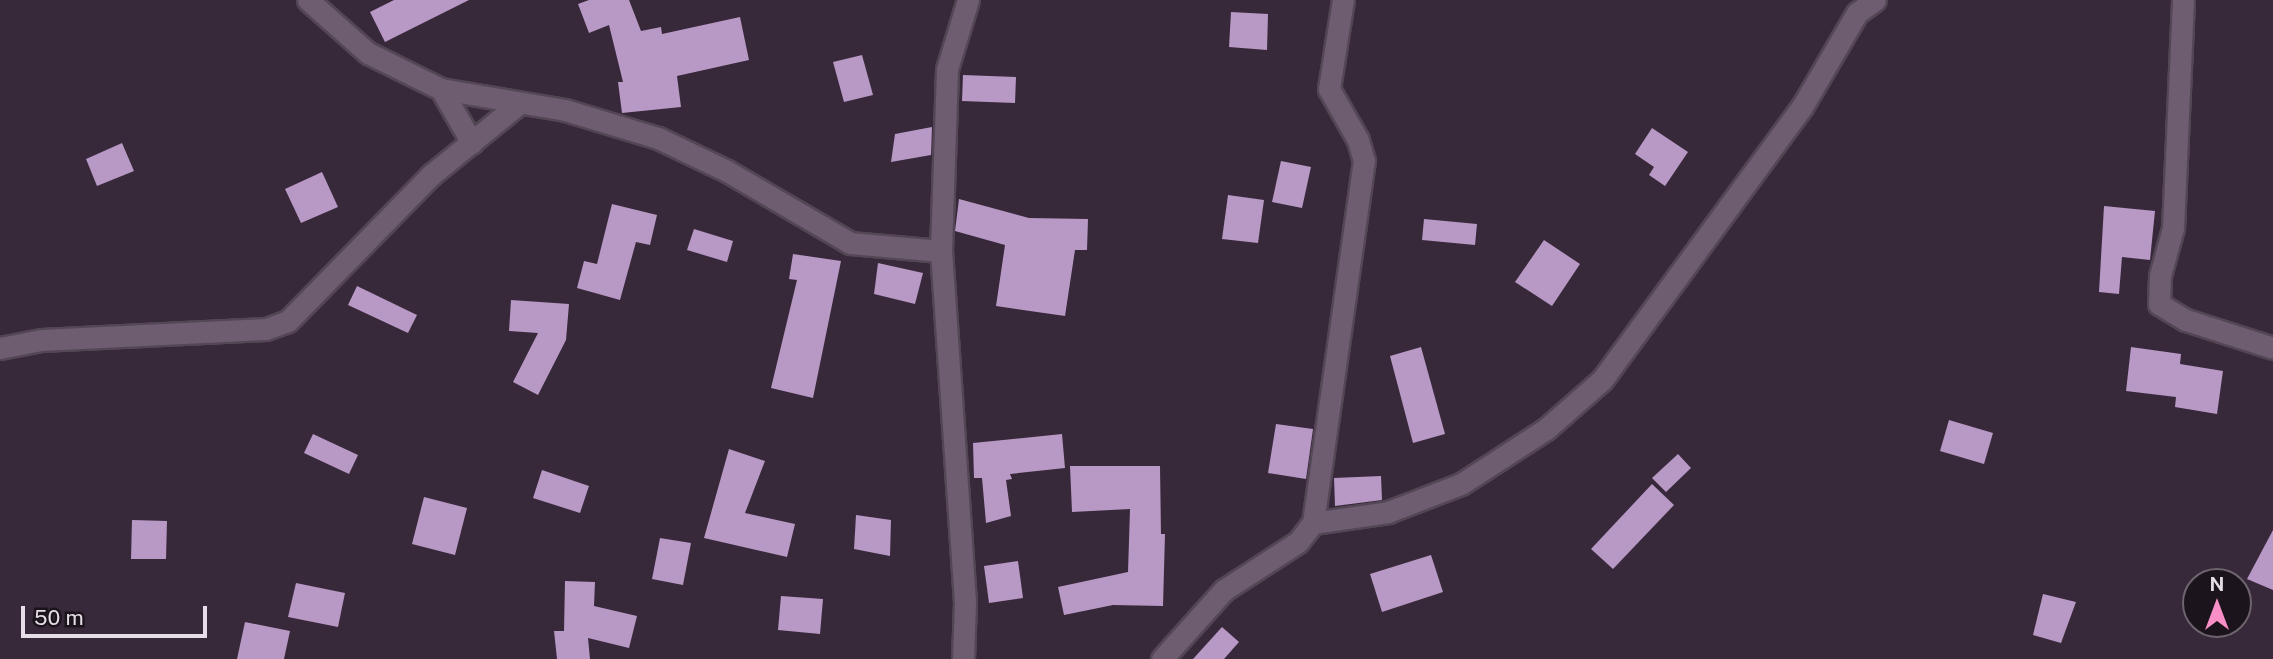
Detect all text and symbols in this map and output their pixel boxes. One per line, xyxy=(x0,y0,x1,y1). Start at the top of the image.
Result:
north arrow xyxy=(2182,568,2252,638)
text: N xyxy=(2210,573,2224,595)
scale bar xyxy=(24,592,210,636)
text: 50 m xyxy=(34,605,84,630)

